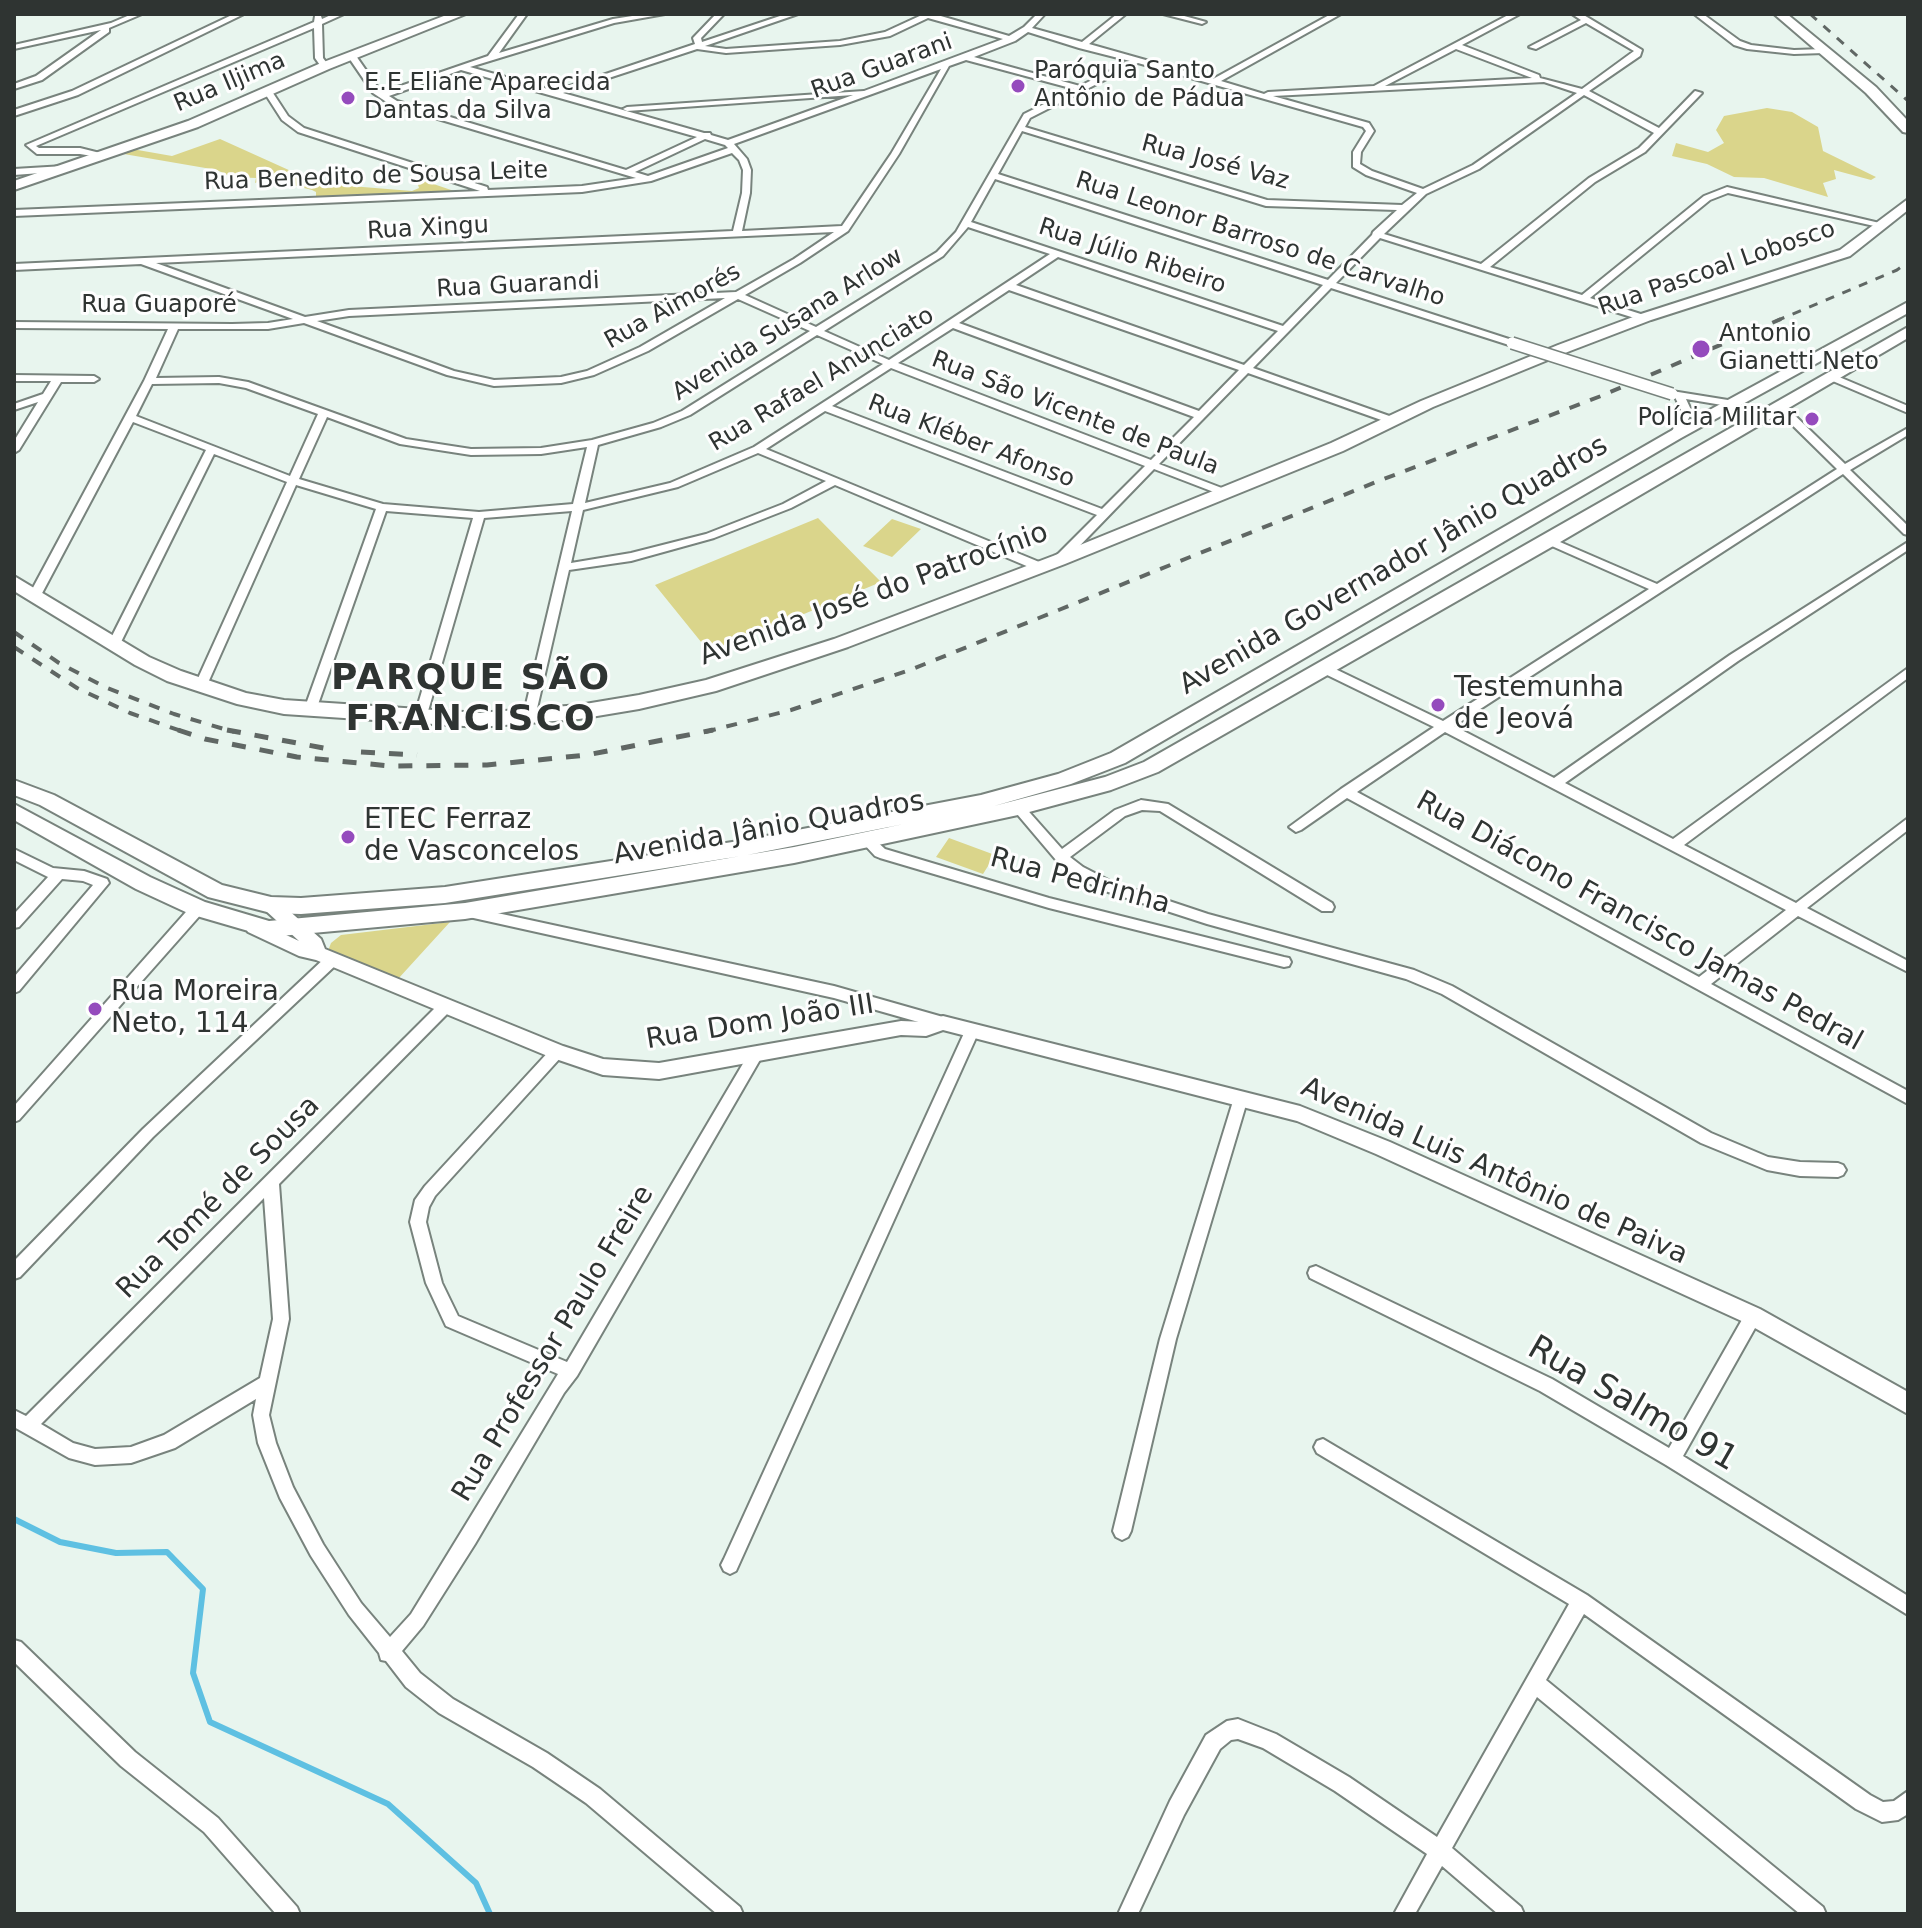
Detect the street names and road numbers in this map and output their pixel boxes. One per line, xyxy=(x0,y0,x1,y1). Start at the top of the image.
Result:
street label: Rua Guarani xyxy=(807,28,957,106)
street label: Rua Iljima xyxy=(170,47,290,119)
street label: Rua José Vaz xyxy=(1138,129,1292,197)
street label: Rua Benedito de Sousa Leite xyxy=(204,157,548,197)
street label: Rua Leonor Barroso de Carvalho xyxy=(1072,167,1448,313)
street label: Rua Xingu xyxy=(366,211,490,247)
street label: Rua Júlio Ribeiro xyxy=(1035,213,1229,301)
street label: Rua Pascoal Lobosco xyxy=(1595,215,1839,323)
street label: Avenida Susana Arlow xyxy=(668,242,908,408)
street label: Rua Aimorés xyxy=(600,258,746,356)
street label: Rua Guarandi xyxy=(436,267,600,305)
street label: Rua Guaporé xyxy=(81,292,237,320)
street label: Rua Rafael Anunciato xyxy=(704,301,940,459)
street label: Rua São Vicente de Paula xyxy=(927,346,1223,482)
street label: Rua Kléber Afonso xyxy=(864,389,1078,495)
street label: Avenida Governador Jânio Quadros xyxy=(1174,429,1614,703)
street label: Avenida José do Patrocínio xyxy=(695,516,1053,674)
street label: Avenida Jânio Quadros xyxy=(611,785,927,873)
street label: Rua Diácono Francisco Jamas Pedral xyxy=(1410,785,1868,1059)
street label: Rua Pedrinha xyxy=(986,842,1174,922)
street label: Rua Dom João III xyxy=(644,988,876,1058)
street label: Avenida Luis Antônio de Paiva xyxy=(1296,1071,1692,1273)
street label: Rua Tomé de Sousa xyxy=(111,1090,327,1306)
street label: Rua Professor Paulo Freire xyxy=(446,1180,662,1508)
street label: Rua Salmo 91 xyxy=(1520,1329,1744,1481)

